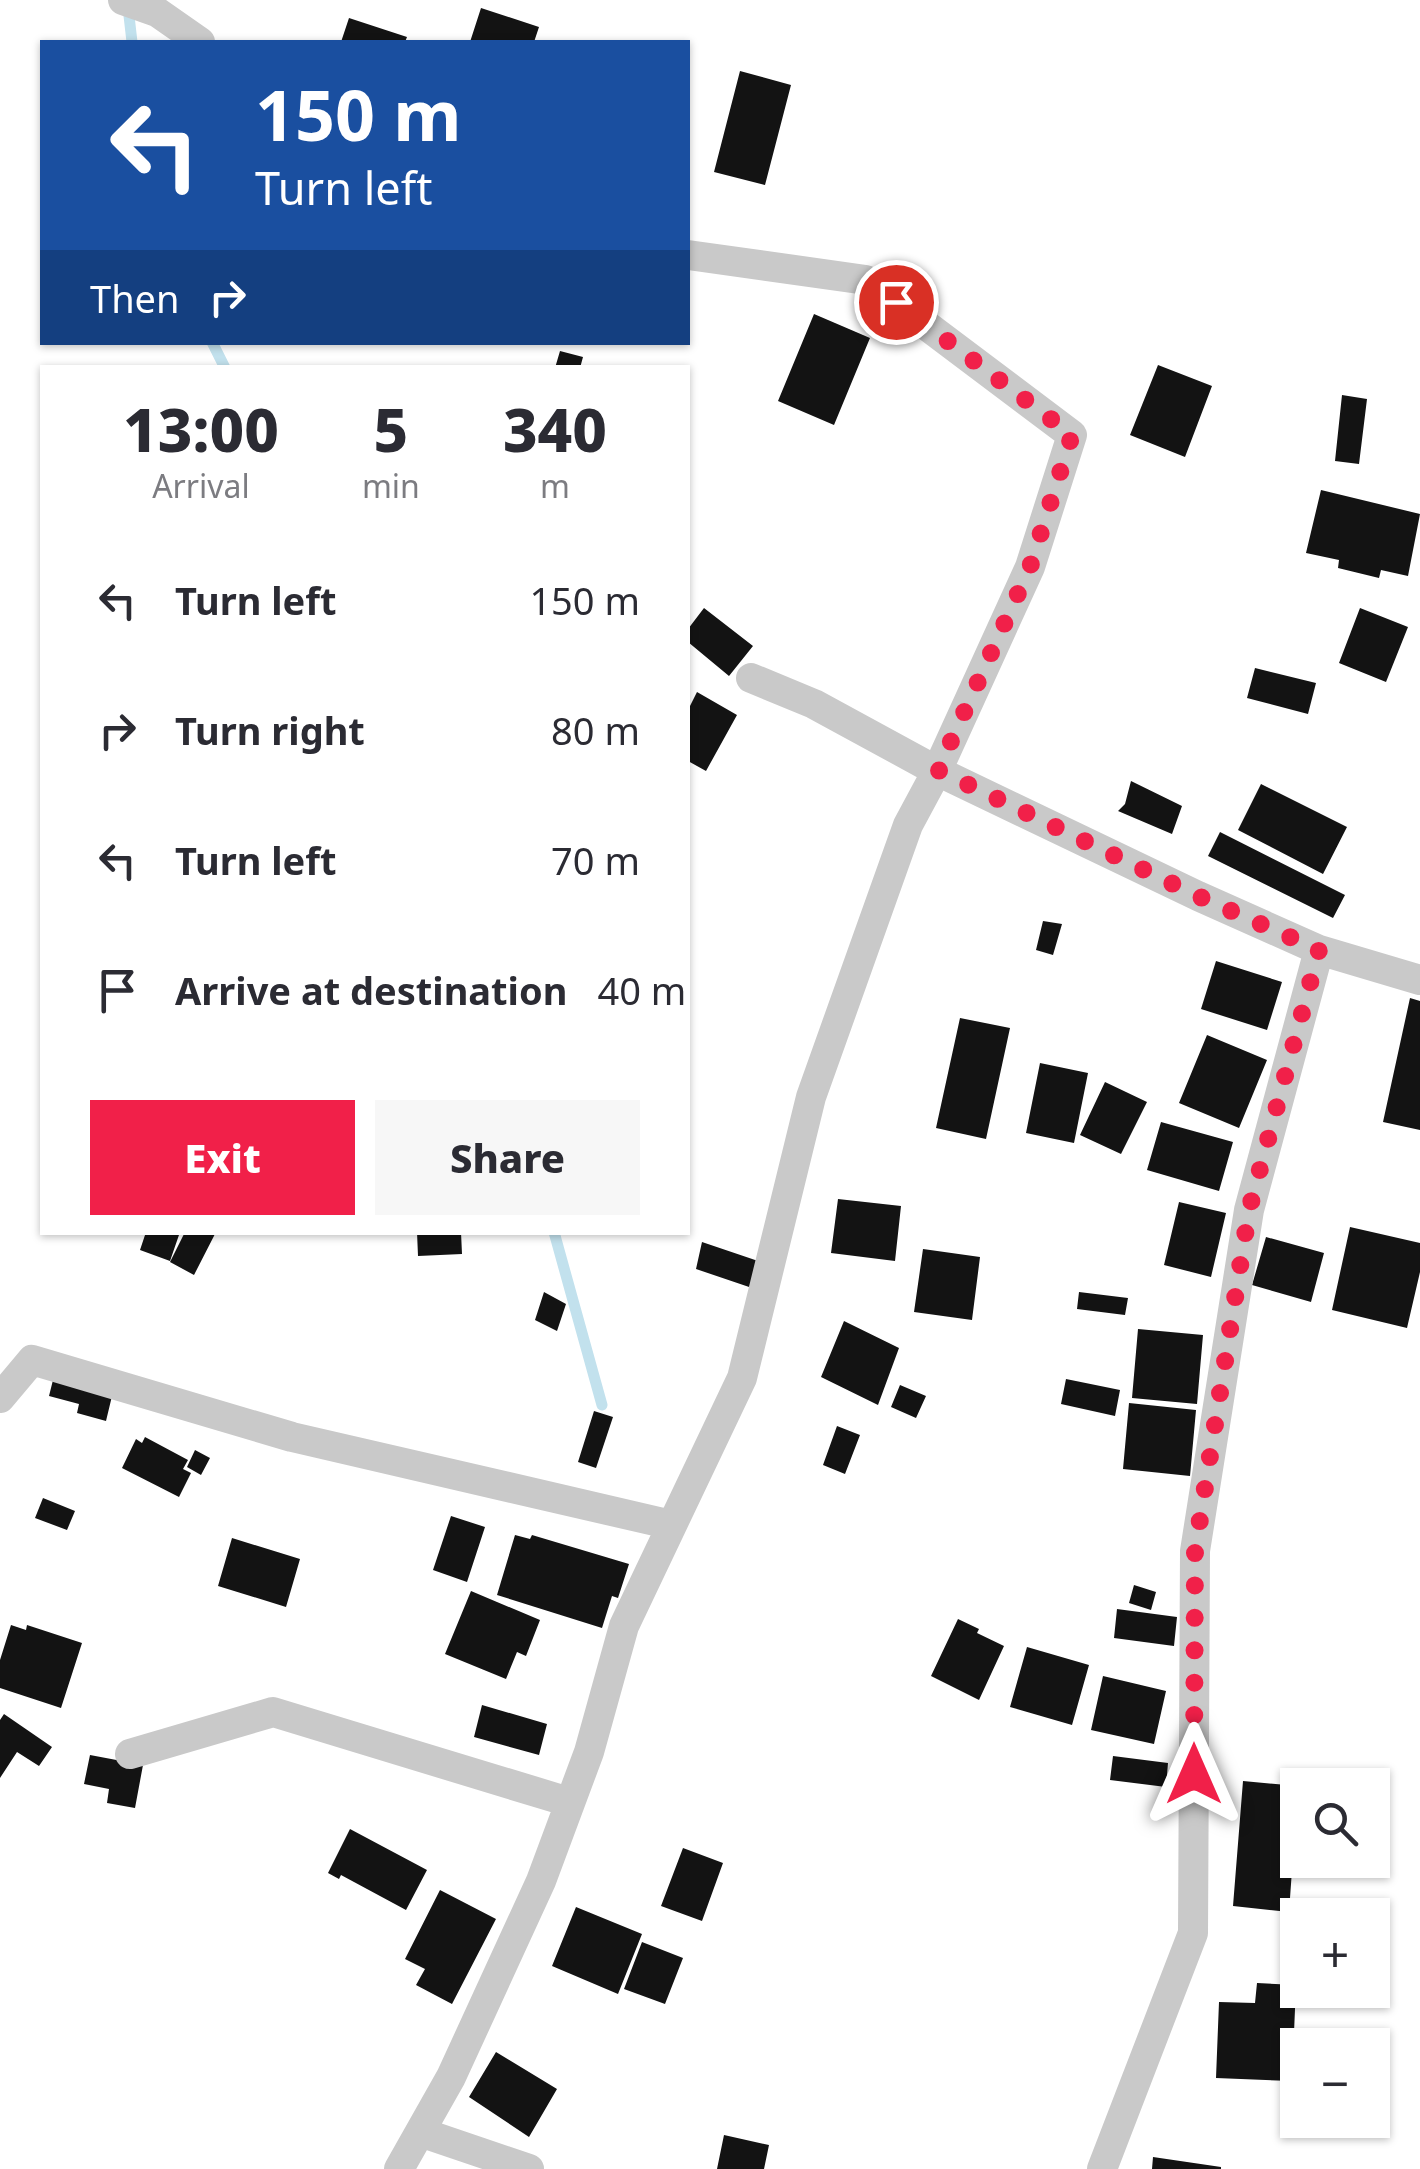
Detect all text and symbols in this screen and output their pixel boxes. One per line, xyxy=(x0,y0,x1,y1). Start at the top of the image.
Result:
text: 150 m xyxy=(255,66,462,162)
icon: left xyxy=(90,80,220,210)
text: Turn left xyxy=(255,157,432,218)
pin xyxy=(854,260,939,345)
icon: right xyxy=(200,270,255,325)
text: Then xyxy=(90,272,180,324)
icon: arrive xyxy=(869,275,924,330)
text: 13:00 xyxy=(123,388,279,470)
text: 5 xyxy=(374,388,408,470)
text: 340 xyxy=(503,388,607,470)
text: Arrival xyxy=(152,464,250,507)
text: min xyxy=(362,464,420,507)
text: m xyxy=(540,464,570,507)
icon: left xyxy=(90,573,145,628)
text: Turn left xyxy=(175,574,337,626)
text: 150 m xyxy=(529,574,640,626)
icon: right xyxy=(90,703,145,758)
text: Turn right xyxy=(175,704,365,756)
text: 80 m xyxy=(551,704,640,756)
icon: left xyxy=(90,833,145,888)
text: Turn left xyxy=(175,834,337,886)
text: 70 m xyxy=(551,834,640,886)
icon: arrive xyxy=(90,963,145,1018)
text: Arrive at destination xyxy=(175,964,567,1016)
text: 40 m xyxy=(597,964,686,1016)
button: Exit xyxy=(90,1100,355,1215)
button: Share xyxy=(375,1100,640,1215)
position arrow xyxy=(1142,1722,1246,1826)
map controls xyxy=(1280,1768,1390,2138)
button: search xyxy=(1280,1768,1390,1878)
button: + xyxy=(1280,1898,1390,2008)
button: − xyxy=(1280,2028,1390,2138)

